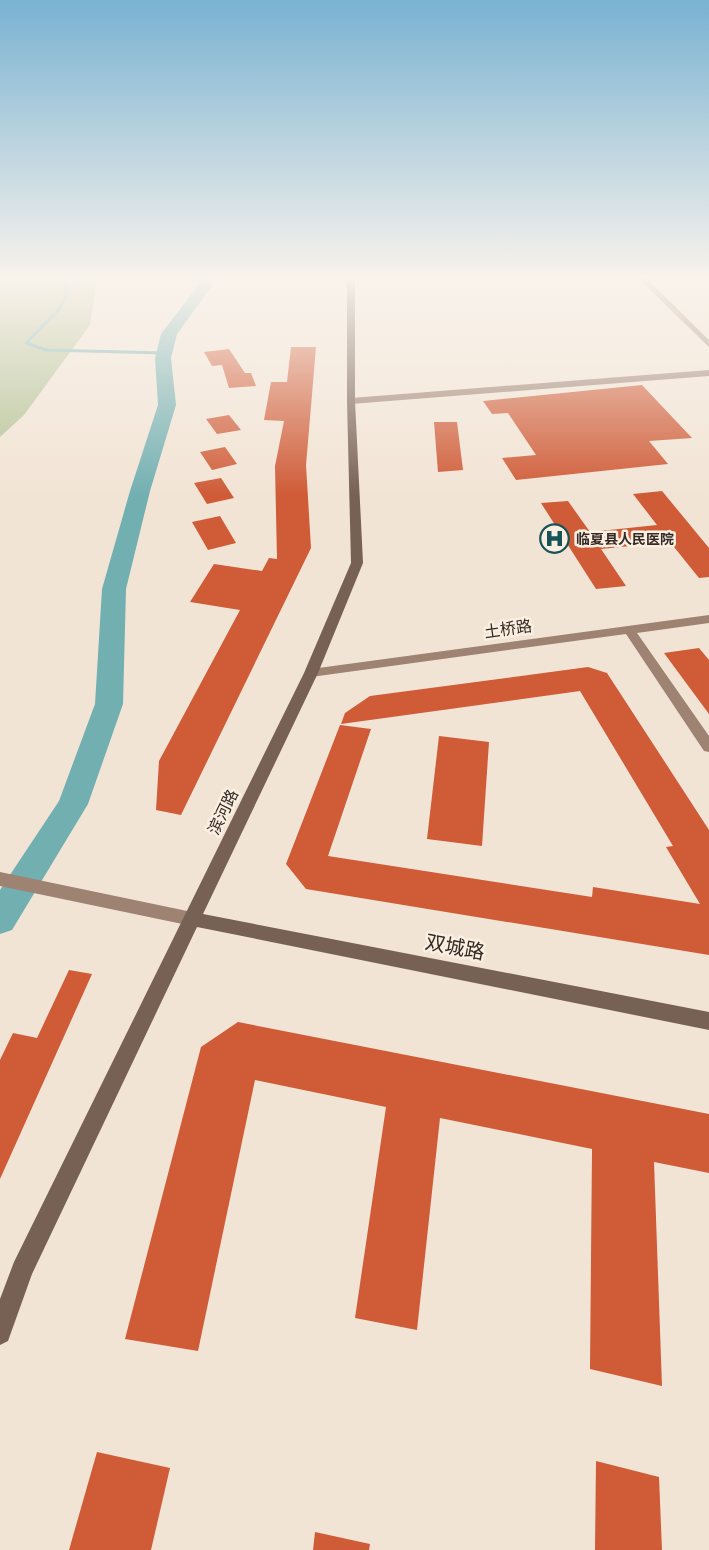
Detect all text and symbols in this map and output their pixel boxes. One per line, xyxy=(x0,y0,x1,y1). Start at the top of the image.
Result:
hospital icon: 临夏县人民医院 xyxy=(539,523,571,555)
place label: 临夏县人民医院 xyxy=(576,529,674,549)
street label: 土桥路 xyxy=(483,614,533,644)
street label: 滨河路 xyxy=(202,785,244,839)
street label: 双城路 xyxy=(423,928,487,966)

